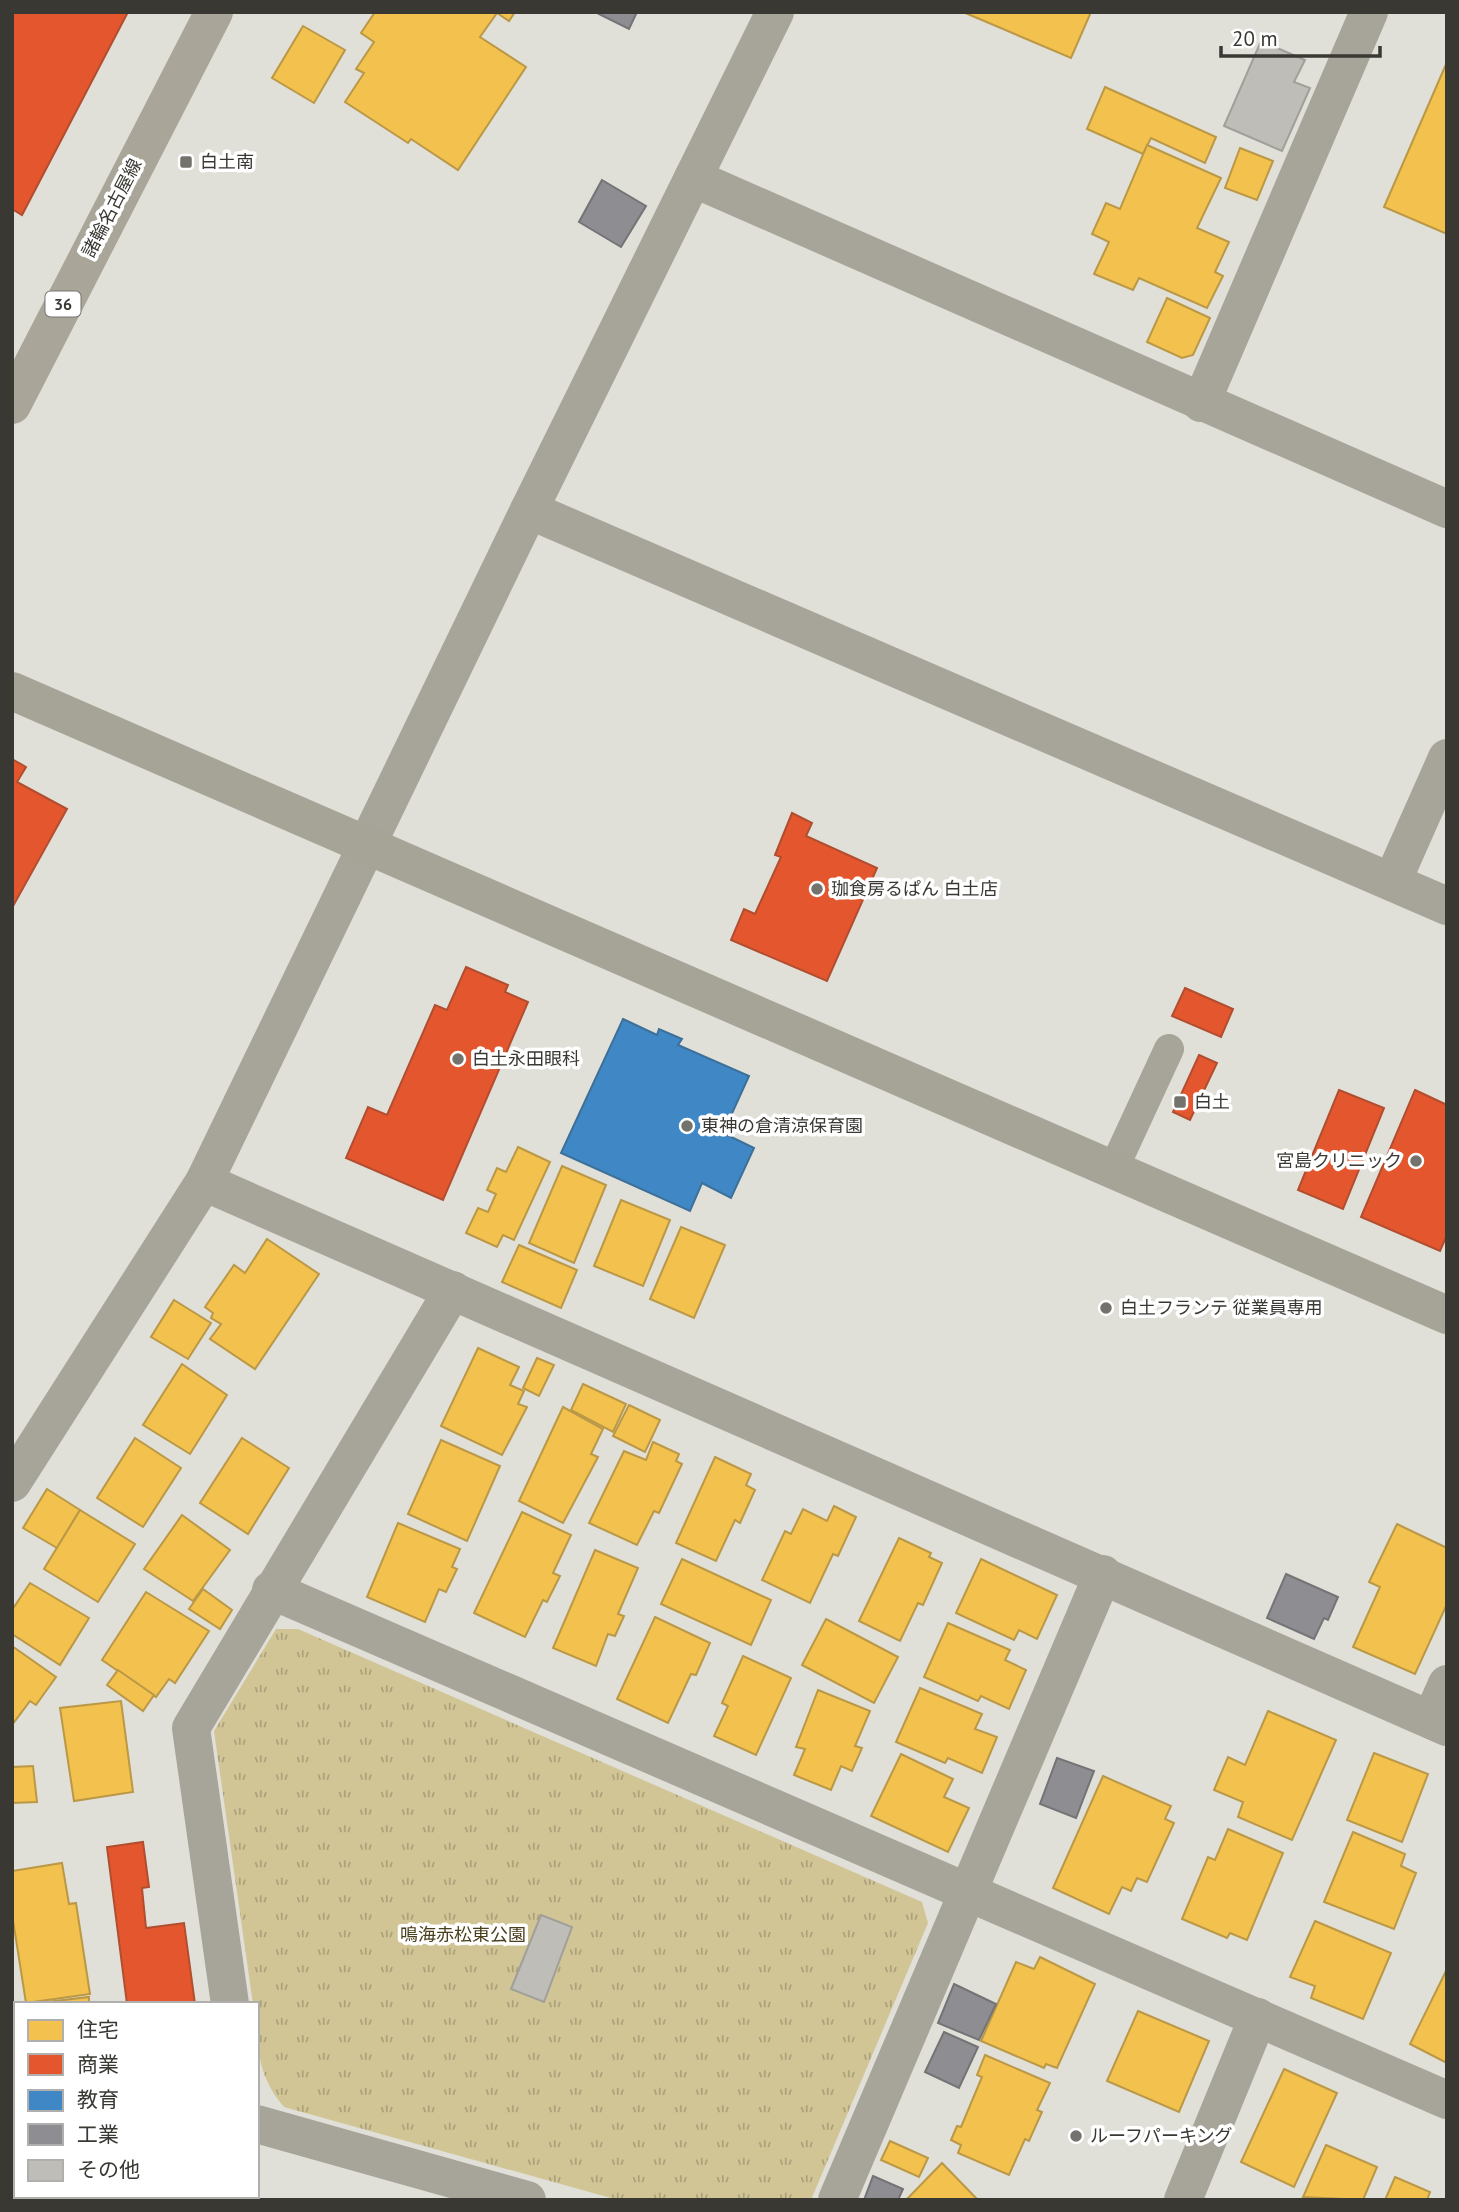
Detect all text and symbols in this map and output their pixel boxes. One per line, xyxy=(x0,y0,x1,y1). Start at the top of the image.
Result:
scale bar xyxy=(1221,14,1380,58)
text: 20 m xyxy=(1232,25,1278,52)
place label: 白土南 xyxy=(200,150,254,173)
street label: 諸輪名古屋線 xyxy=(77,154,146,261)
marker: 白土南 xyxy=(178,154,194,170)
road number: 36 xyxy=(46,292,80,316)
place label: 珈食房るぱん 白土店 xyxy=(831,877,998,900)
marker: 珈食房るぱん 白土店 xyxy=(809,881,825,897)
place label: 白土永田眼科 xyxy=(472,1047,580,1070)
marker: 白土永田眼科 xyxy=(450,1051,466,1067)
place label: 白土 xyxy=(1194,1090,1230,1113)
marker: 白土 xyxy=(1172,1094,1188,1110)
place label: 東神の倉清涼保育園 xyxy=(701,1114,863,1137)
marker: 東神の倉清涼保育園 xyxy=(679,1118,695,1134)
place label: 宮島クリニック xyxy=(1276,1149,1402,1172)
marker: 宮島クリニック xyxy=(1408,1153,1424,1169)
place label: 白土フランテ 従業員専用 xyxy=(1120,1296,1323,1319)
marker: 白土フランテ 従業員専用 xyxy=(1098,1300,1114,1316)
park label: 鳴海赤松東公園 xyxy=(400,1923,526,1946)
legend xyxy=(14,2002,259,2198)
text: 住宅 xyxy=(77,2016,119,2043)
text: 商業 xyxy=(77,2051,119,2078)
text: 教育 xyxy=(77,2086,119,2113)
text: 工業 xyxy=(77,2121,119,2148)
place label: ルーフパーキング xyxy=(1090,2124,1232,2147)
marker: ルーフパーキング xyxy=(1068,2128,1084,2144)
text: その他 xyxy=(77,2156,140,2183)

